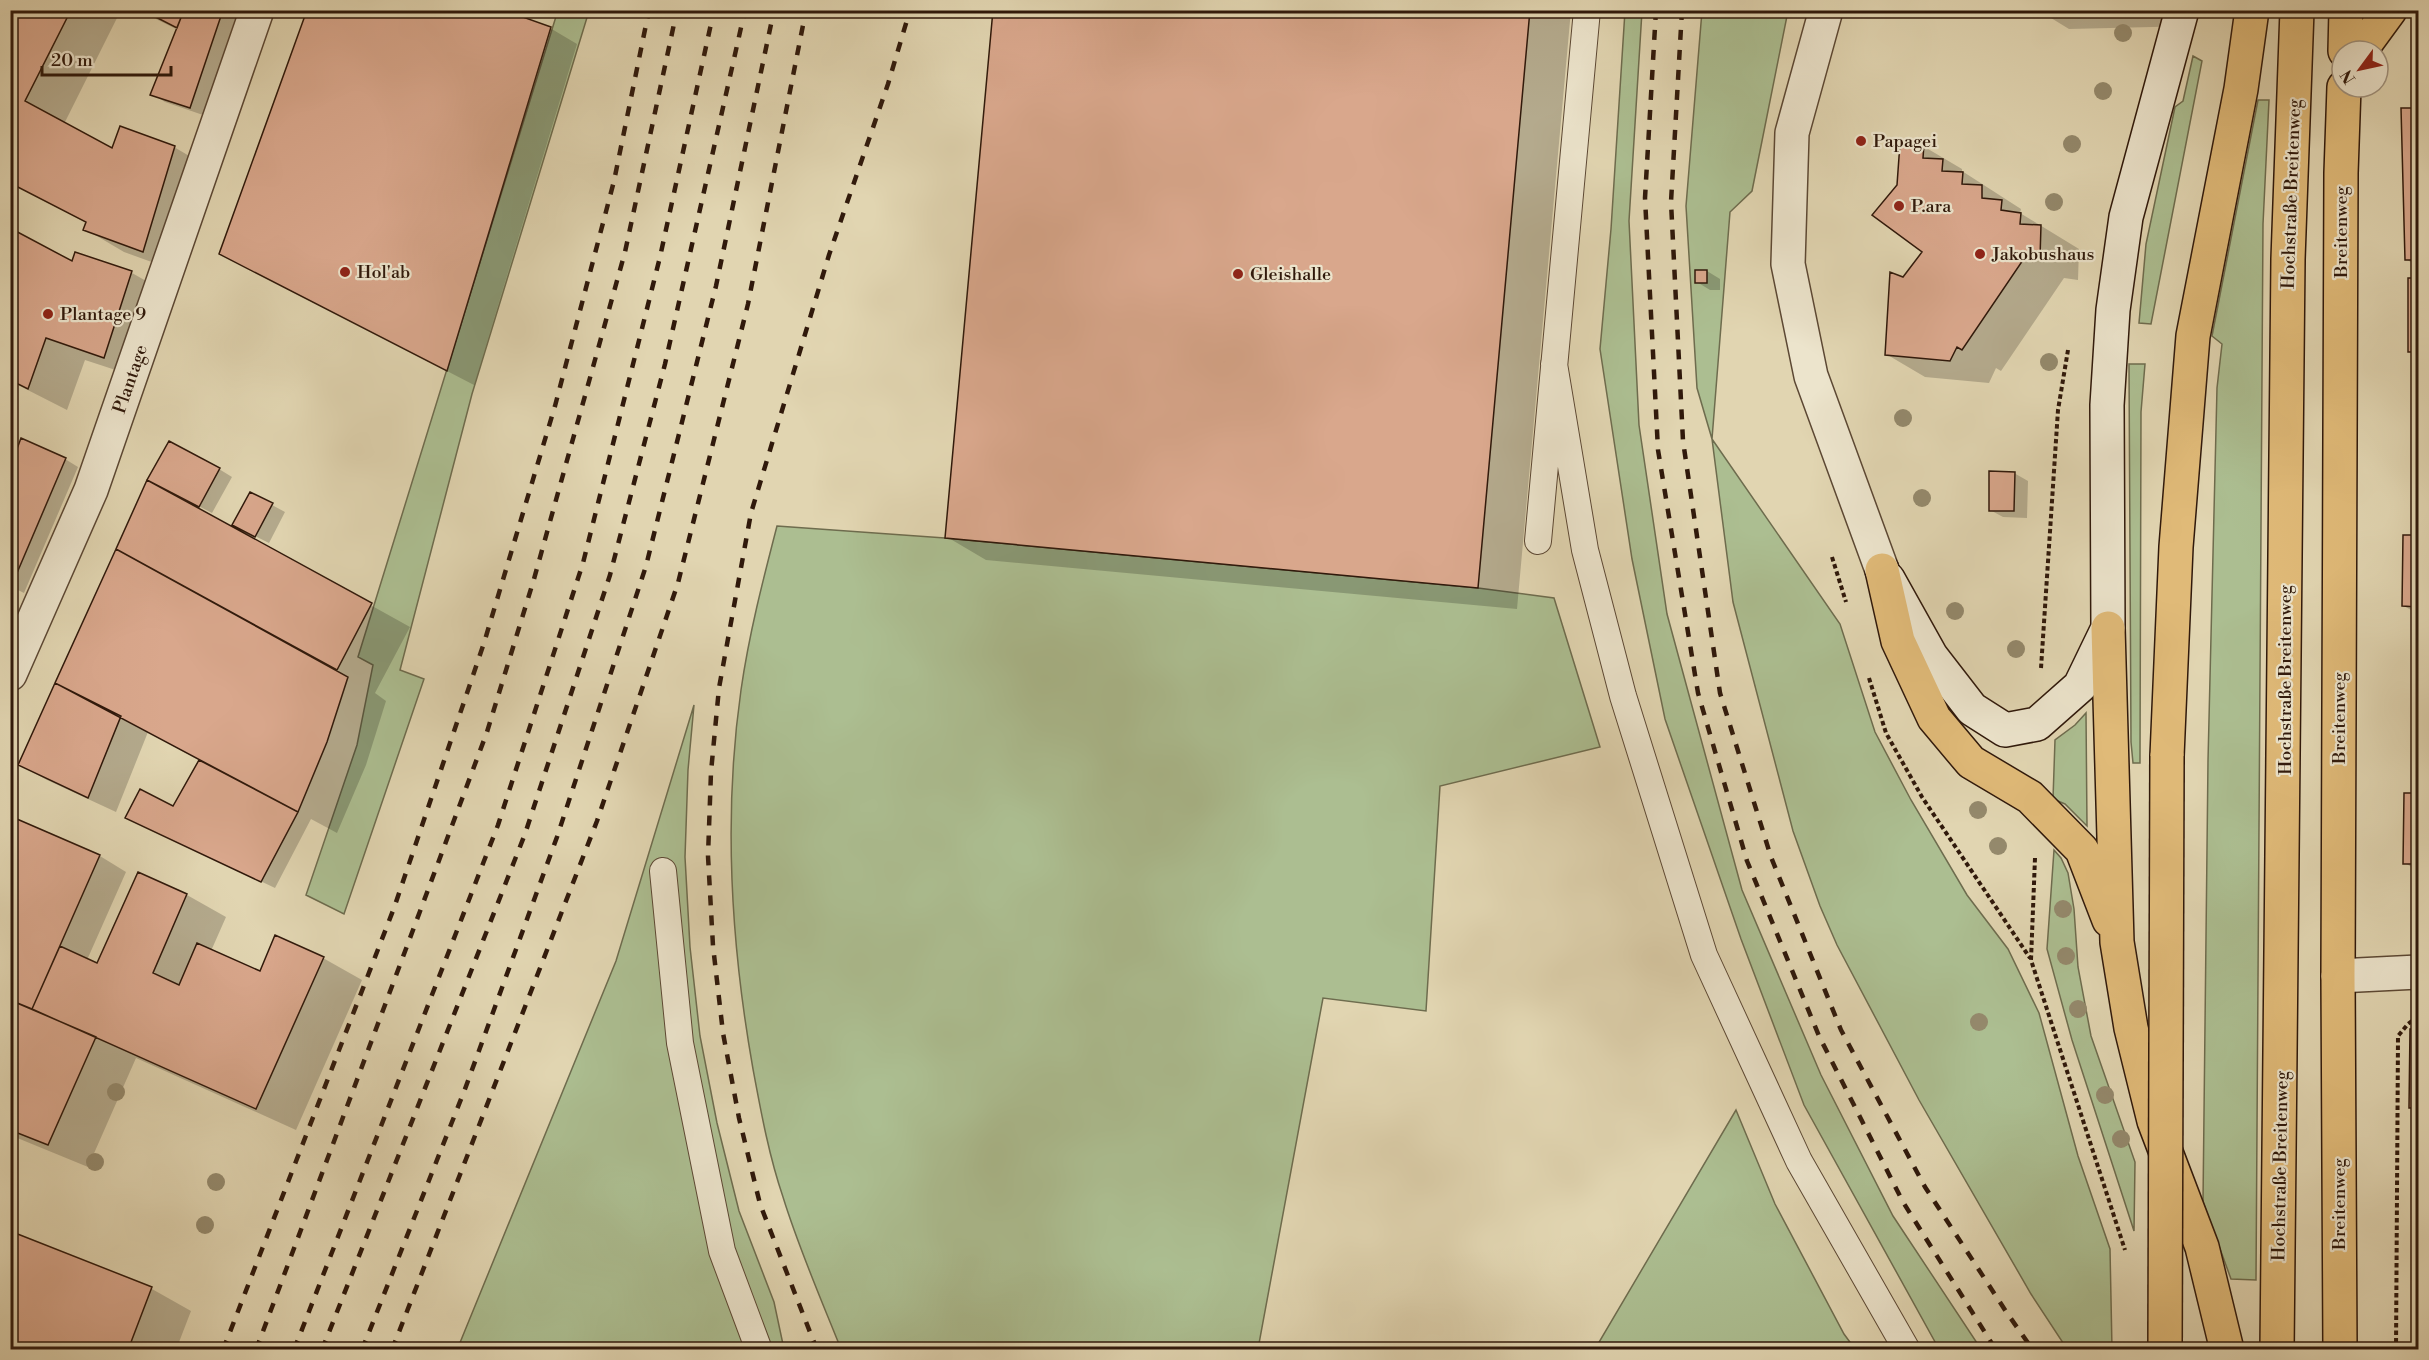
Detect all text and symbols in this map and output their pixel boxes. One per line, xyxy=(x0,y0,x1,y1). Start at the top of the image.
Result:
scale bar xyxy=(42,39,171,77)
north arrow xyxy=(2330,39,2390,99)
text: 20 m xyxy=(51,49,93,72)
text: N xyxy=(2336,66,2360,87)
street label: Hochstraße Breitenweg xyxy=(2277,98,2306,289)
place label: Papagei xyxy=(1873,130,1937,153)
marker: Papagei xyxy=(1854,134,1868,148)
street label: Breitenweg xyxy=(2330,185,2353,279)
place label: P.ara xyxy=(1911,195,1952,218)
marker: P.ara xyxy=(1892,199,1906,213)
place label: Jakobushaus xyxy=(1991,243,2095,266)
marker: Jakobushaus xyxy=(1973,247,1987,261)
place label: Hol'ab xyxy=(357,261,410,284)
place label: Gleishalle xyxy=(1250,263,1331,286)
marker: Hol'ab xyxy=(338,265,352,279)
marker: Gleishalle xyxy=(1231,267,1245,281)
place label: Plantage 9 xyxy=(60,303,146,326)
marker: Plantage 9 xyxy=(41,307,55,321)
street label: Plantage xyxy=(108,342,153,417)
street label: Hochstraße Breitenweg xyxy=(2274,584,2297,775)
street label: Breitenweg xyxy=(2328,671,2351,765)
street label: Hochstraße Breitenweg xyxy=(2267,1070,2294,1261)
street label: Breitenweg xyxy=(2328,1157,2351,1251)

